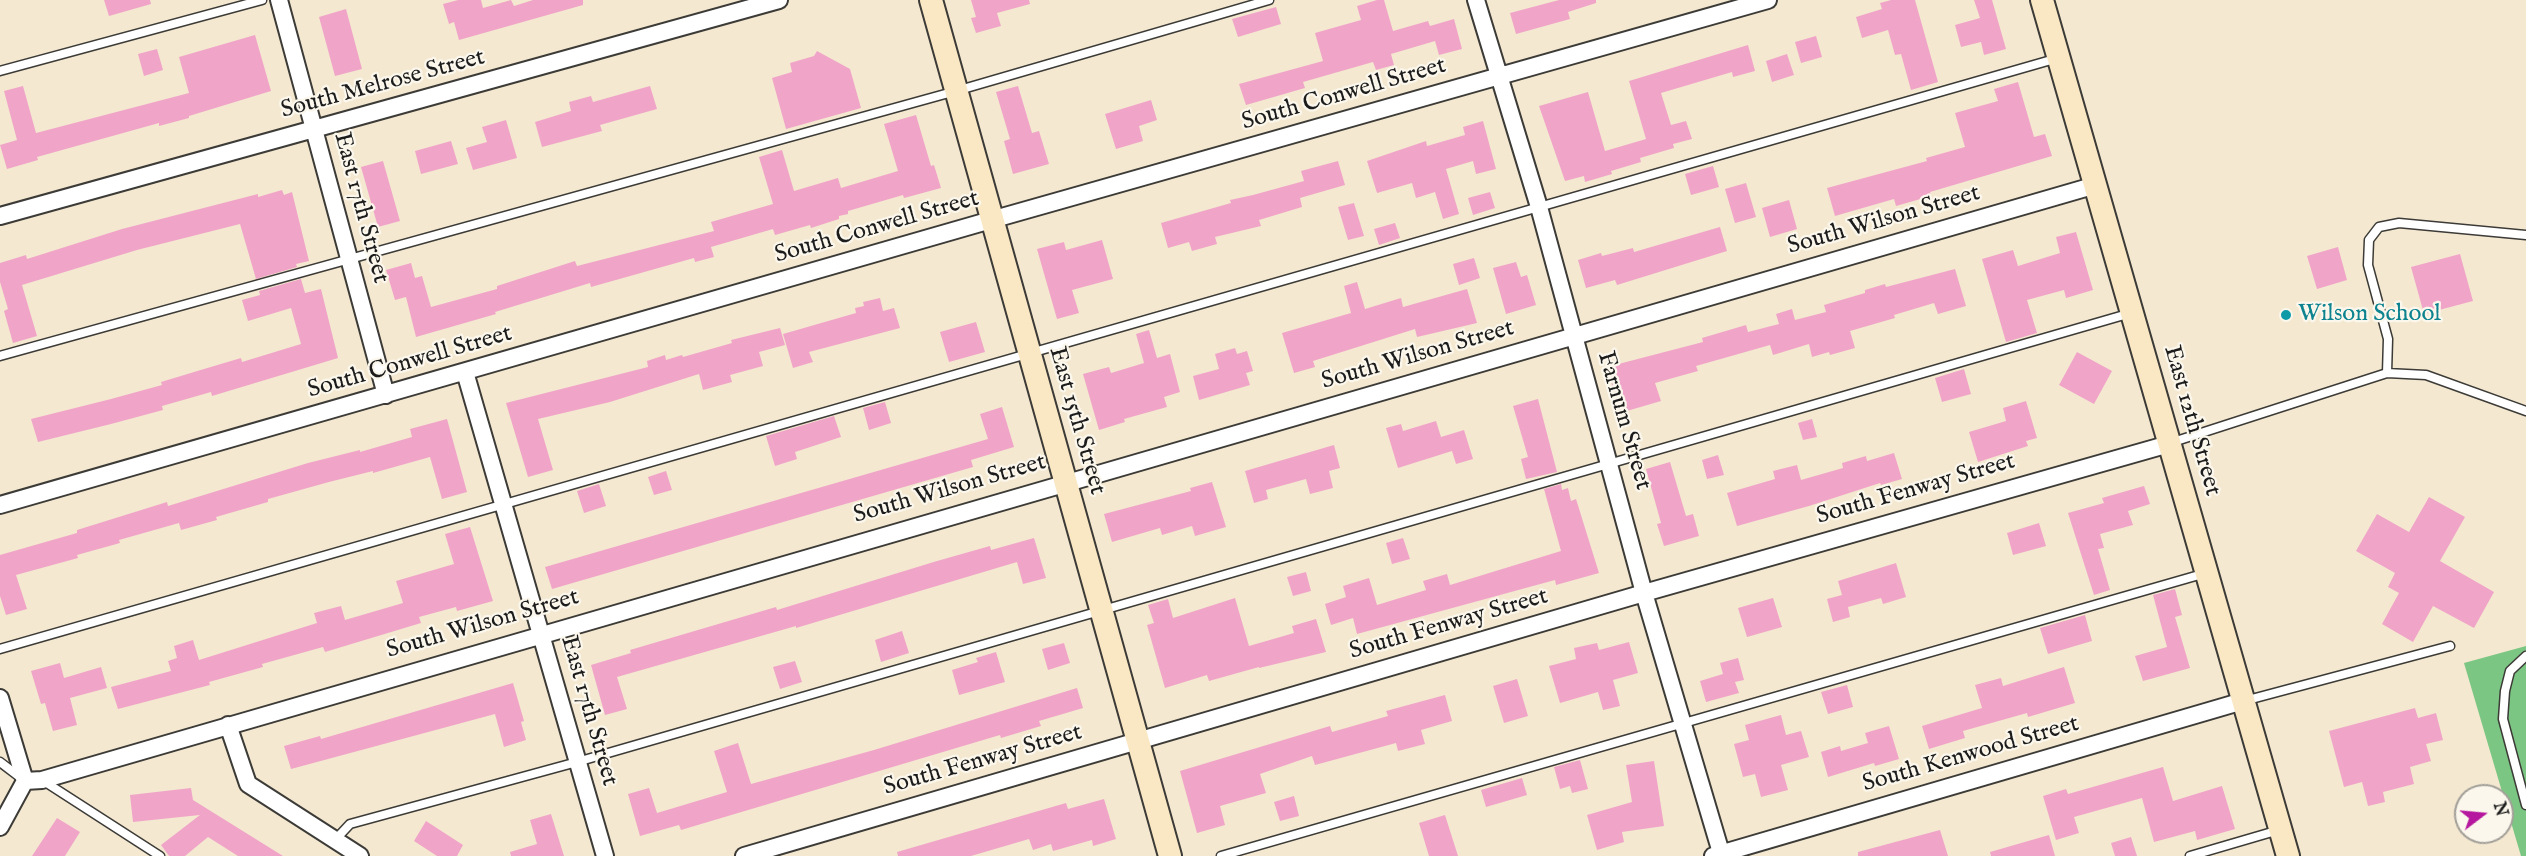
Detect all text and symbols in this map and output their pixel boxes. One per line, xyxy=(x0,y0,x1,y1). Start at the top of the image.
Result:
street label: South Melrose Street xyxy=(278,44,488,126)
street label: South Conwell Street xyxy=(1239,52,1449,138)
street label: East 17th Street xyxy=(326,129,394,287)
street label: South Wilson Street xyxy=(1785,180,1983,262)
street label: South Conwell Street xyxy=(772,185,982,271)
place label: Wilson School xyxy=(2298,301,2441,329)
marker: Wilson School xyxy=(2279,308,2293,322)
street label: South Wilson Street xyxy=(1319,315,1517,397)
street label: South Conwell Street xyxy=(305,320,515,406)
street label: East 12th Street xyxy=(2156,343,2226,499)
street label: East 15th Street xyxy=(1041,344,1111,498)
street label: Farnum Street xyxy=(1590,349,1656,493)
street label: South Fenway Street xyxy=(1814,448,2018,532)
street label: South Wilson Street xyxy=(851,449,1049,531)
street label: South Fenway Street xyxy=(1347,583,1551,667)
street label: South Wilson Street xyxy=(384,584,582,666)
street label: East 17th Street xyxy=(553,633,623,789)
street label: South Kenwood Street xyxy=(1859,710,2083,800)
street label: South Fenway Street xyxy=(881,719,1085,803)
north arrow xyxy=(2454,784,2514,844)
text: N xyxy=(2488,800,2511,819)

